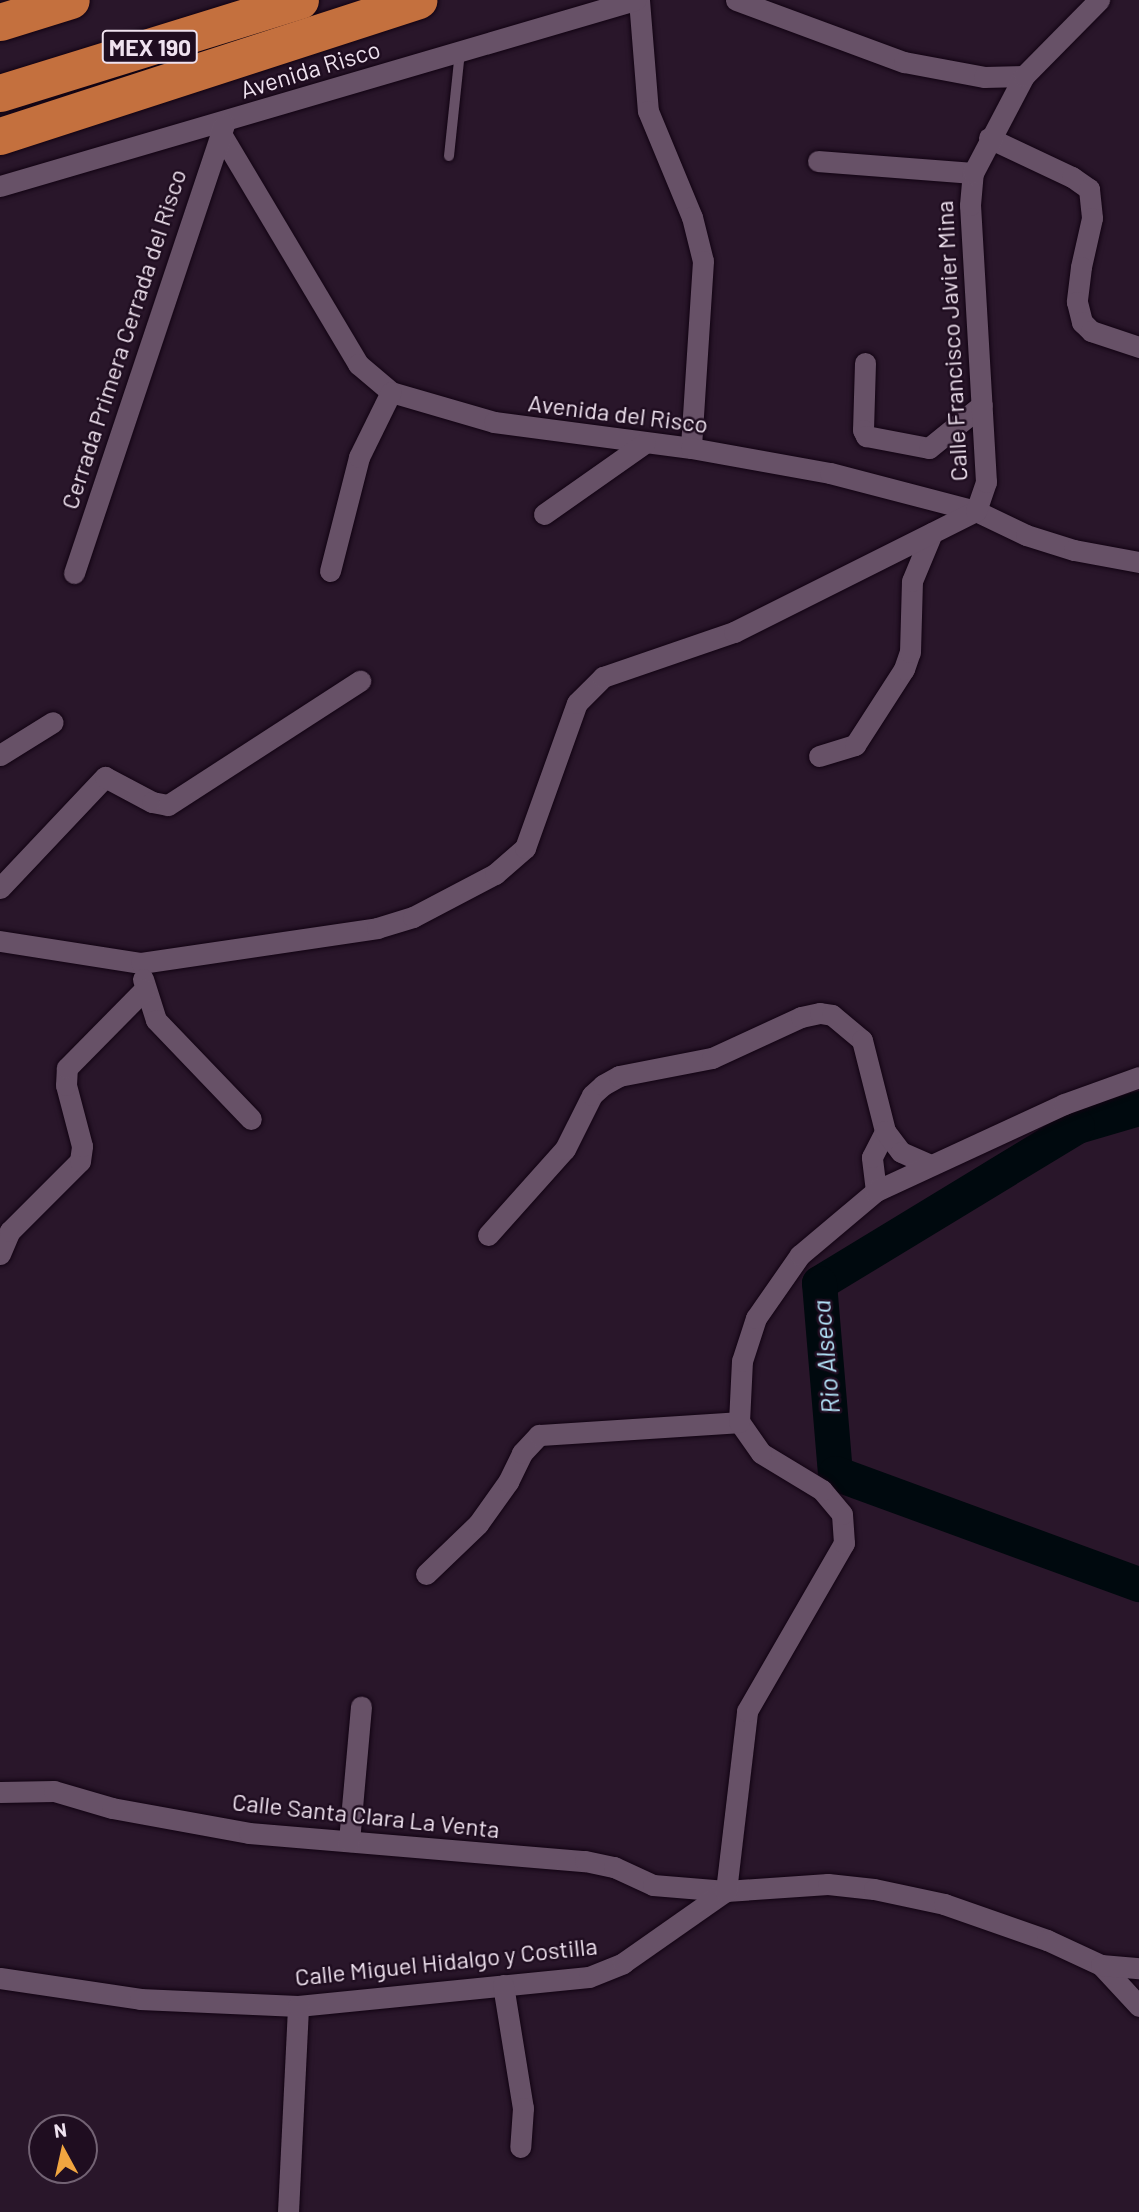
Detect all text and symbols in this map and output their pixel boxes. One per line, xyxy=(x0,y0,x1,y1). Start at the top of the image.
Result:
road number: MEX 190 xyxy=(101,28,199,66)
street label: Avenida Risco xyxy=(237,34,383,104)
street label: Cerrada Primera Cerrada del Risco xyxy=(54,165,192,513)
street label: Calle Francisco Javier Mina xyxy=(929,200,973,482)
street label: Avenida del Risco xyxy=(526,388,710,438)
water label: Rio Alseca xyxy=(804,1299,846,1415)
street label: Calle Santa Clara La Venta xyxy=(231,1787,501,1843)
street label: Calle Miguel Hidalgo y Costilla xyxy=(293,1931,599,1991)
north arrow xyxy=(28,2114,98,2184)
text: N xyxy=(52,2117,68,2142)

